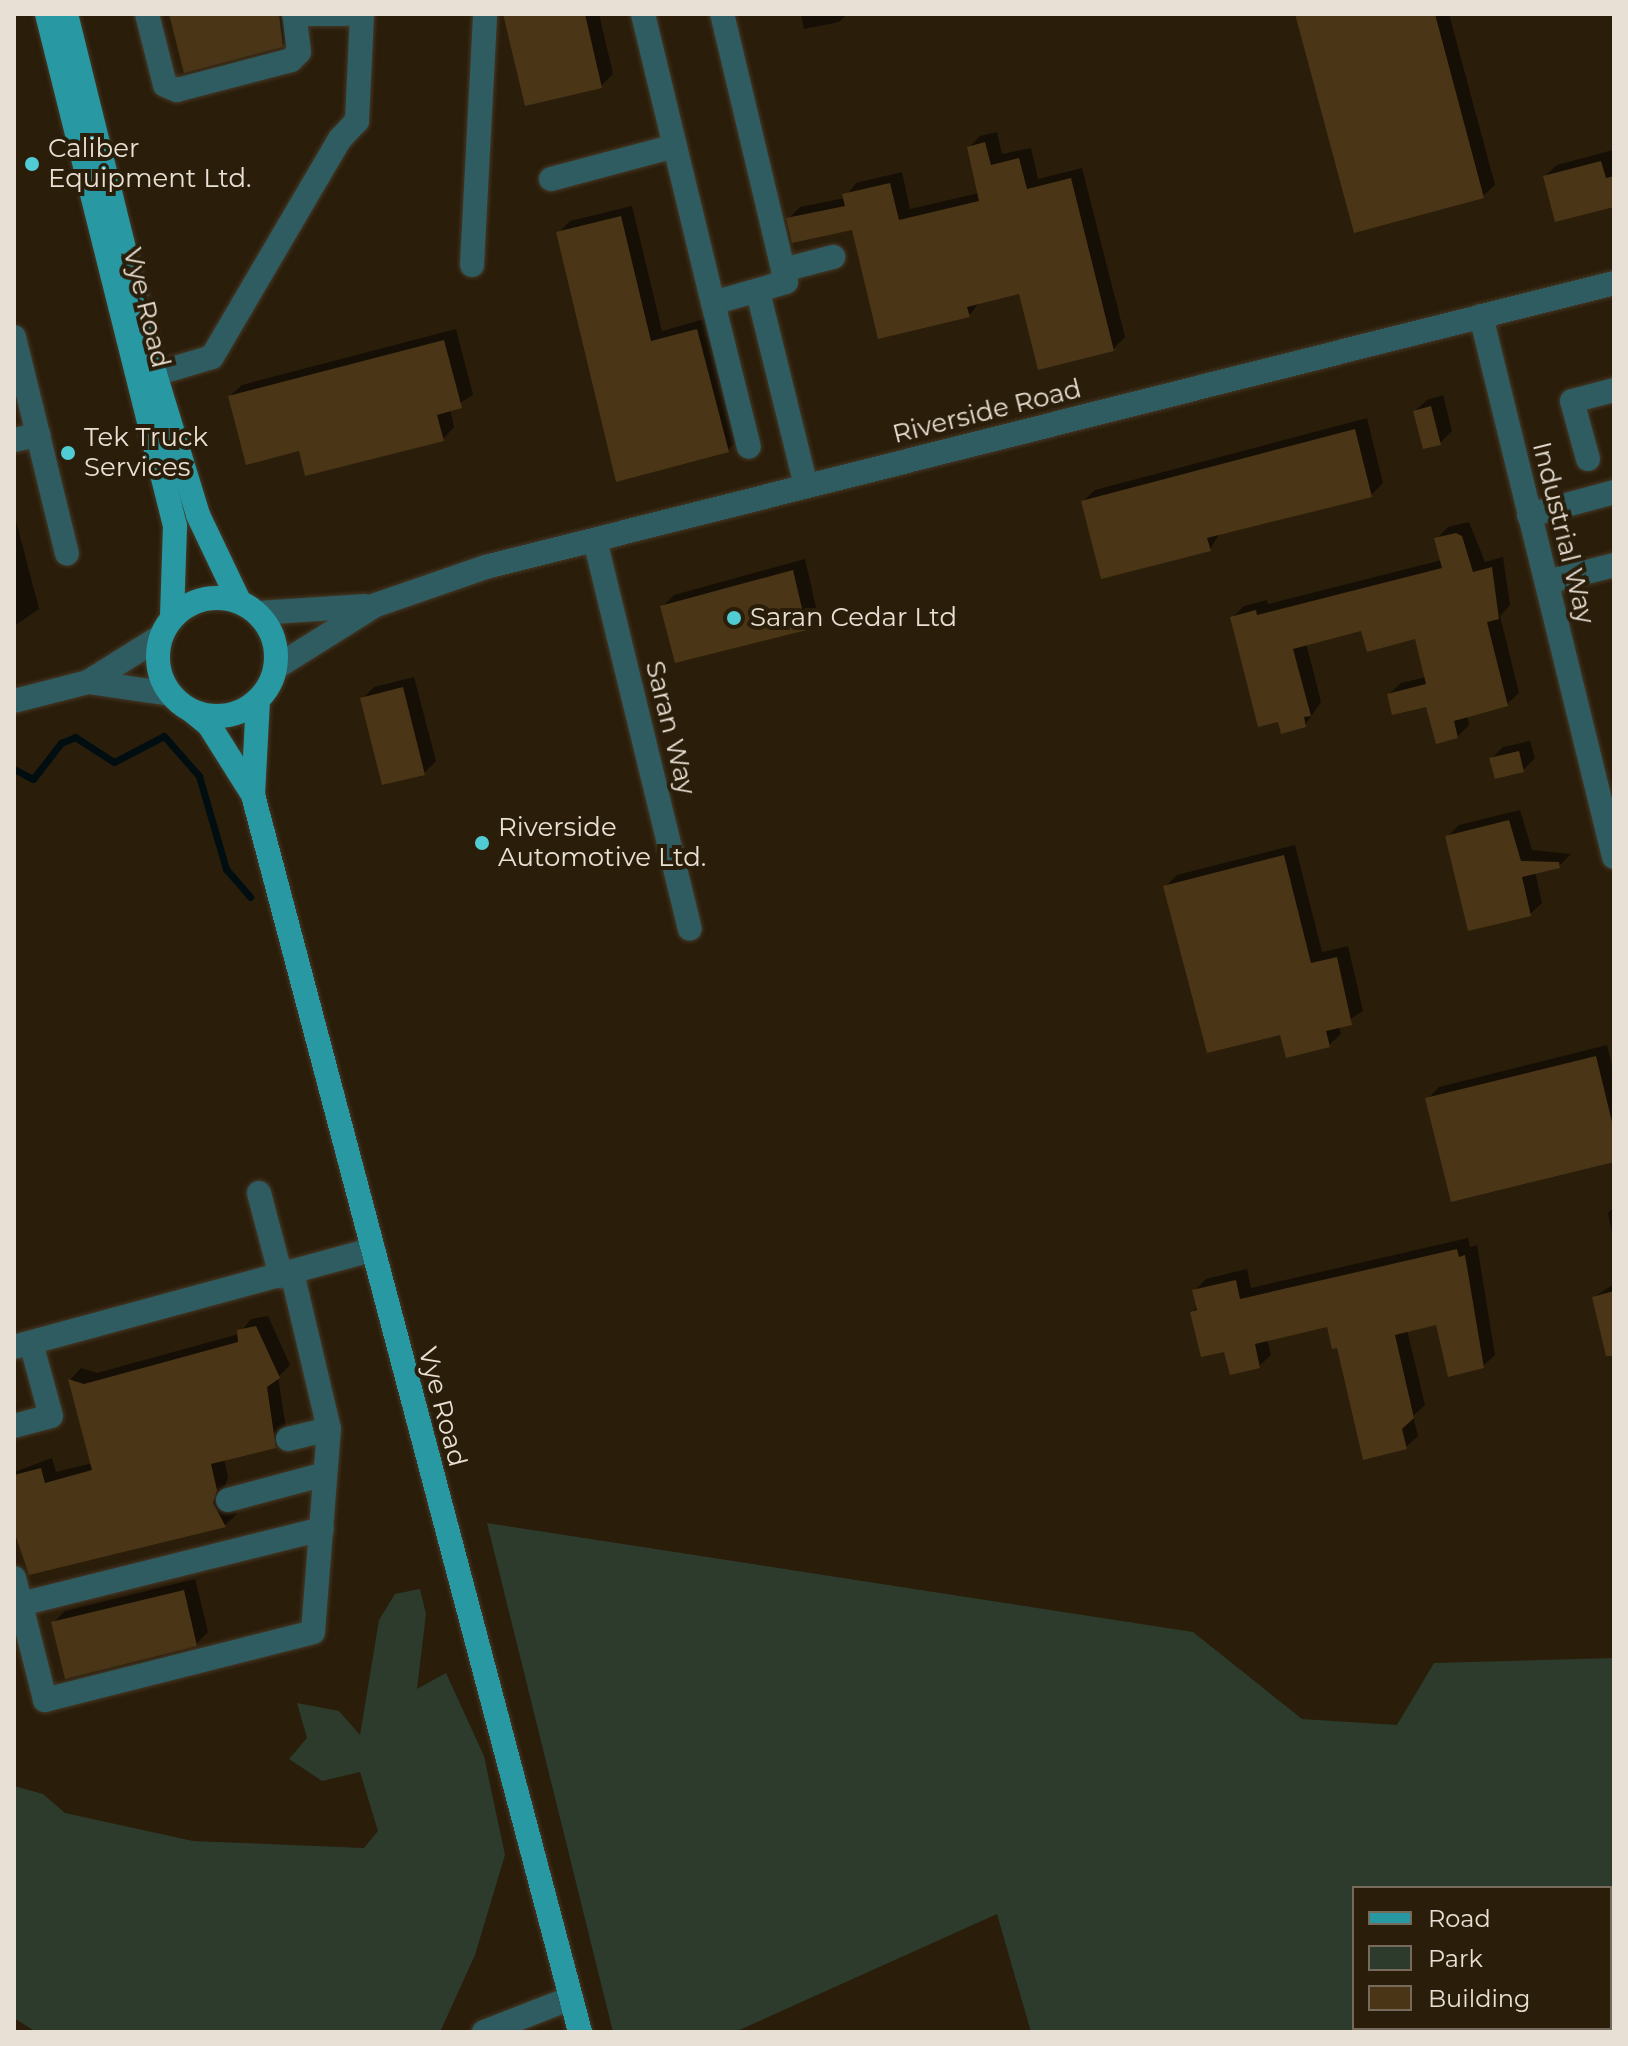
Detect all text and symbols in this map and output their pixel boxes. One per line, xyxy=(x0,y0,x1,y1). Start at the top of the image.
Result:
place label: Caliber Equipment Ltd. xyxy=(48,133,252,194)
marker: Caliber Equipment Ltd. xyxy=(23,155,41,173)
street label: Vye Road xyxy=(116,245,176,371)
street label: Riverside Road xyxy=(889,373,1085,451)
place label: Tek Truck Services xyxy=(84,422,208,484)
street label: Industrial Way xyxy=(1525,439,1601,627)
marker: Tek Truck Services xyxy=(59,444,77,462)
place label: Saran Cedar Ltd xyxy=(750,602,957,634)
marker: Saran Cedar Ltd xyxy=(725,609,743,627)
street label: Saran Way xyxy=(638,658,702,798)
place label: Riverside Automotive Ltd. xyxy=(498,812,706,874)
marker: Riverside Automotive Ltd. xyxy=(473,834,491,852)
street label: Vye Road xyxy=(411,1344,473,1470)
legend xyxy=(1352,1886,1612,2030)
text: Road xyxy=(1428,1904,1491,1933)
text: Park xyxy=(1428,1944,1483,1973)
text: Building xyxy=(1428,1984,1531,2013)

